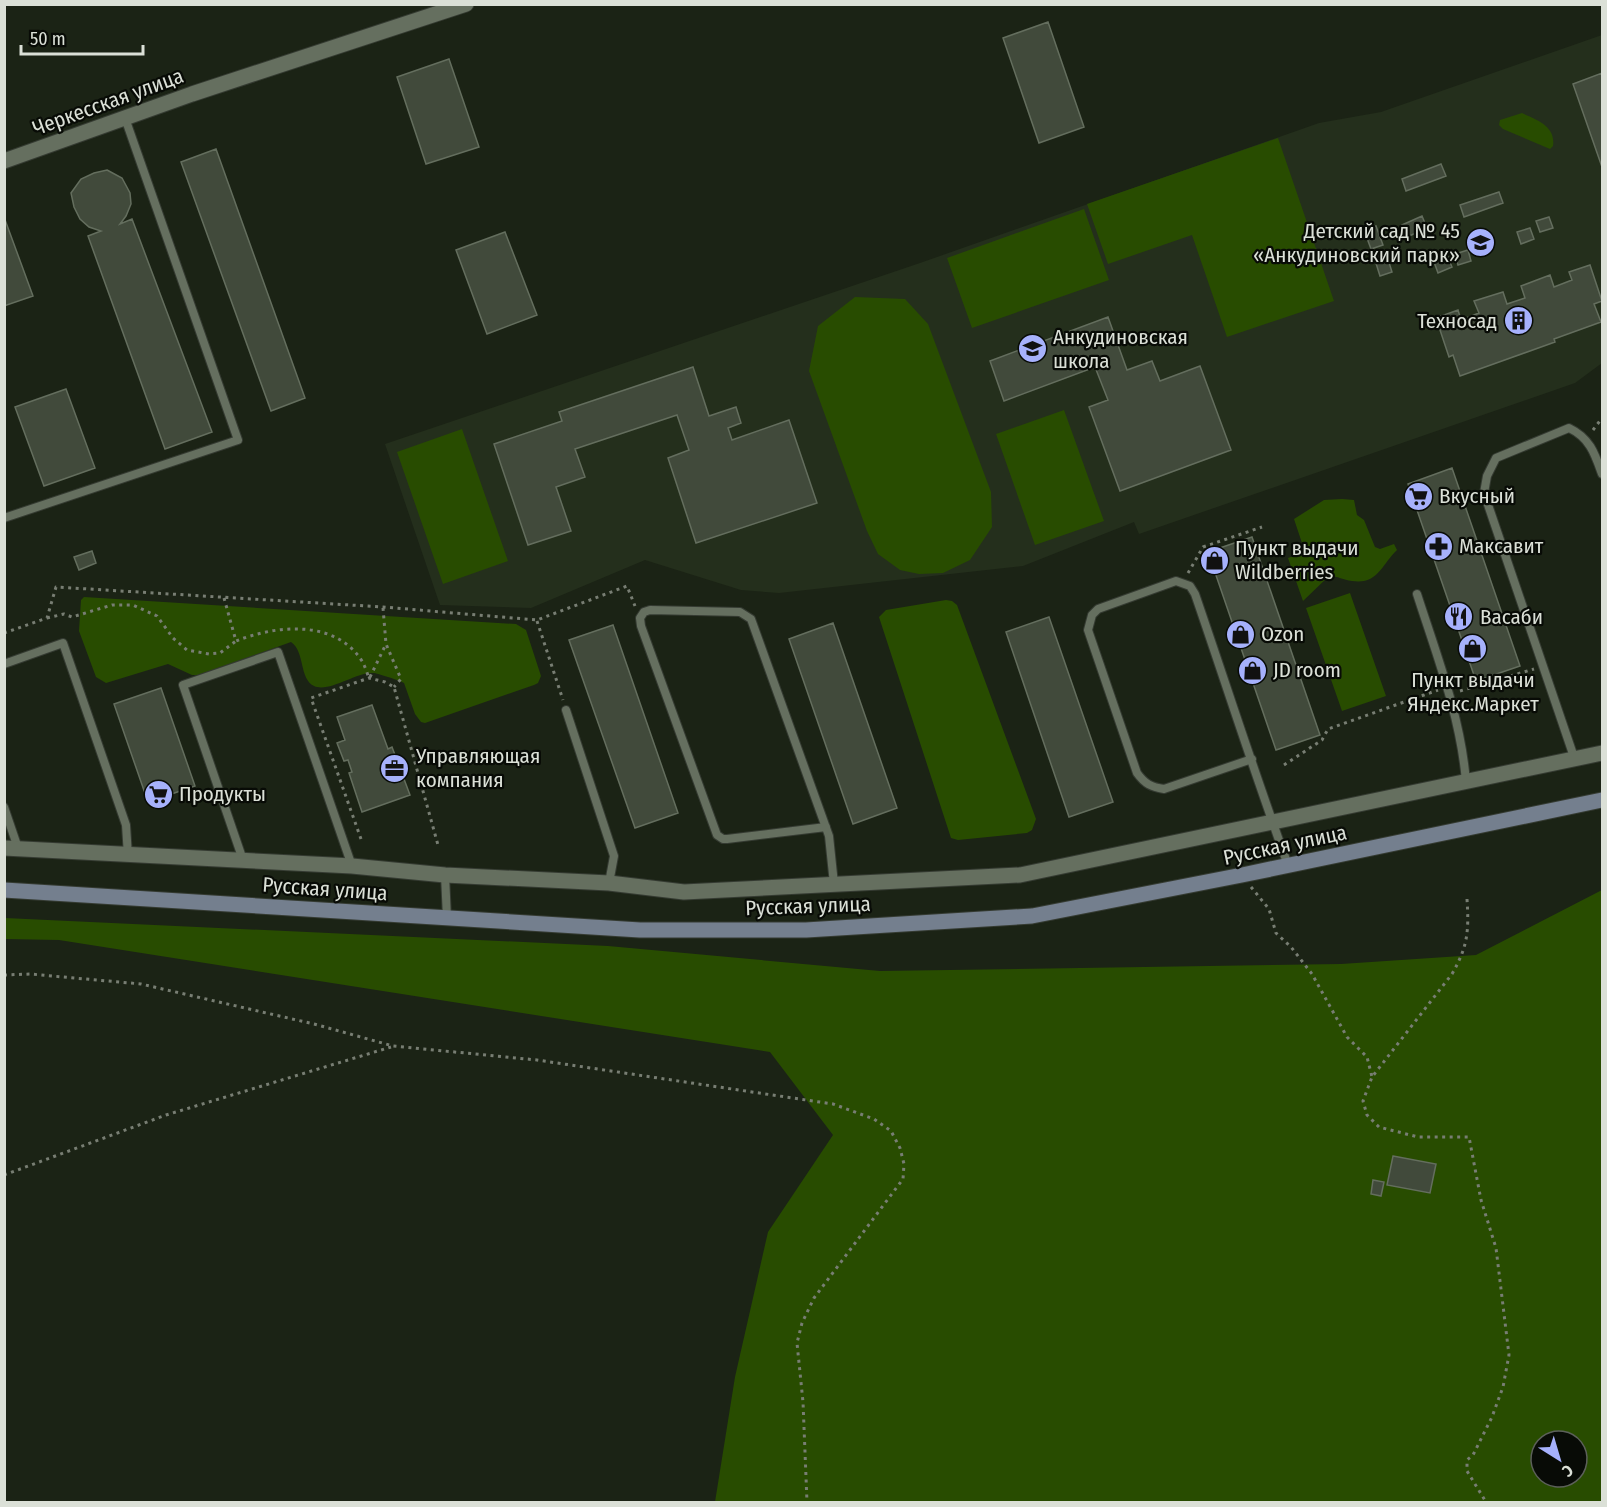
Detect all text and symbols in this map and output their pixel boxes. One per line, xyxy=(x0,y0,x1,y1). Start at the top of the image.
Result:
scale bar xyxy=(21,18,142,56)
text: 50 m xyxy=(30,28,66,50)
street label: Черкесская улица xyxy=(29,63,187,141)
place label: Детский сад № 45 «Анкудиновский парк» xyxy=(1253,218,1460,268)
school or university icon: Детский сад № 45 «Анкудиновский парк» xyxy=(1465,227,1497,259)
building icon: Техносад xyxy=(1502,305,1534,337)
place label: Техносад xyxy=(1417,308,1497,334)
place label: Анкудиновская школа xyxy=(1053,324,1188,374)
school or university icon: Анкудиновская школа xyxy=(1016,333,1048,365)
supermarket icon: Вкусный xyxy=(1402,480,1434,512)
place label: Вкусный xyxy=(1439,483,1515,509)
pharmacy icon: Максавит xyxy=(1422,530,1454,562)
place label: Максавит xyxy=(1459,533,1544,559)
place label: Пункт выдачи Wildberries xyxy=(1235,535,1359,585)
shop icon: Пункт выдачи Wildberries xyxy=(1198,544,1230,576)
restaurant icon: Васаби xyxy=(1443,601,1475,633)
place label: Васаби xyxy=(1480,604,1543,630)
shop icon: Ozon xyxy=(1224,618,1256,650)
place label: Ozon xyxy=(1261,621,1304,647)
shop icon: Пункт выдачи Яндекс.Маркет xyxy=(1457,633,1489,665)
shop icon: JD room xyxy=(1236,654,1268,686)
place label: JD room xyxy=(1273,657,1341,683)
place label: Пункт выдачи Яндекс.Маркет xyxy=(1407,667,1539,717)
place label: Управляющая компания xyxy=(415,743,540,793)
office icon: Управляющая компания xyxy=(379,752,411,784)
supermarket icon: Продукты xyxy=(142,778,174,810)
place label: Продукты xyxy=(179,781,266,807)
street label: Русская улица xyxy=(1221,819,1349,871)
street label: Русская улица xyxy=(261,872,389,906)
street label: Русская улица xyxy=(745,891,871,921)
north arrow xyxy=(1529,1429,1589,1489)
text: С xyxy=(1558,1460,1577,1481)

